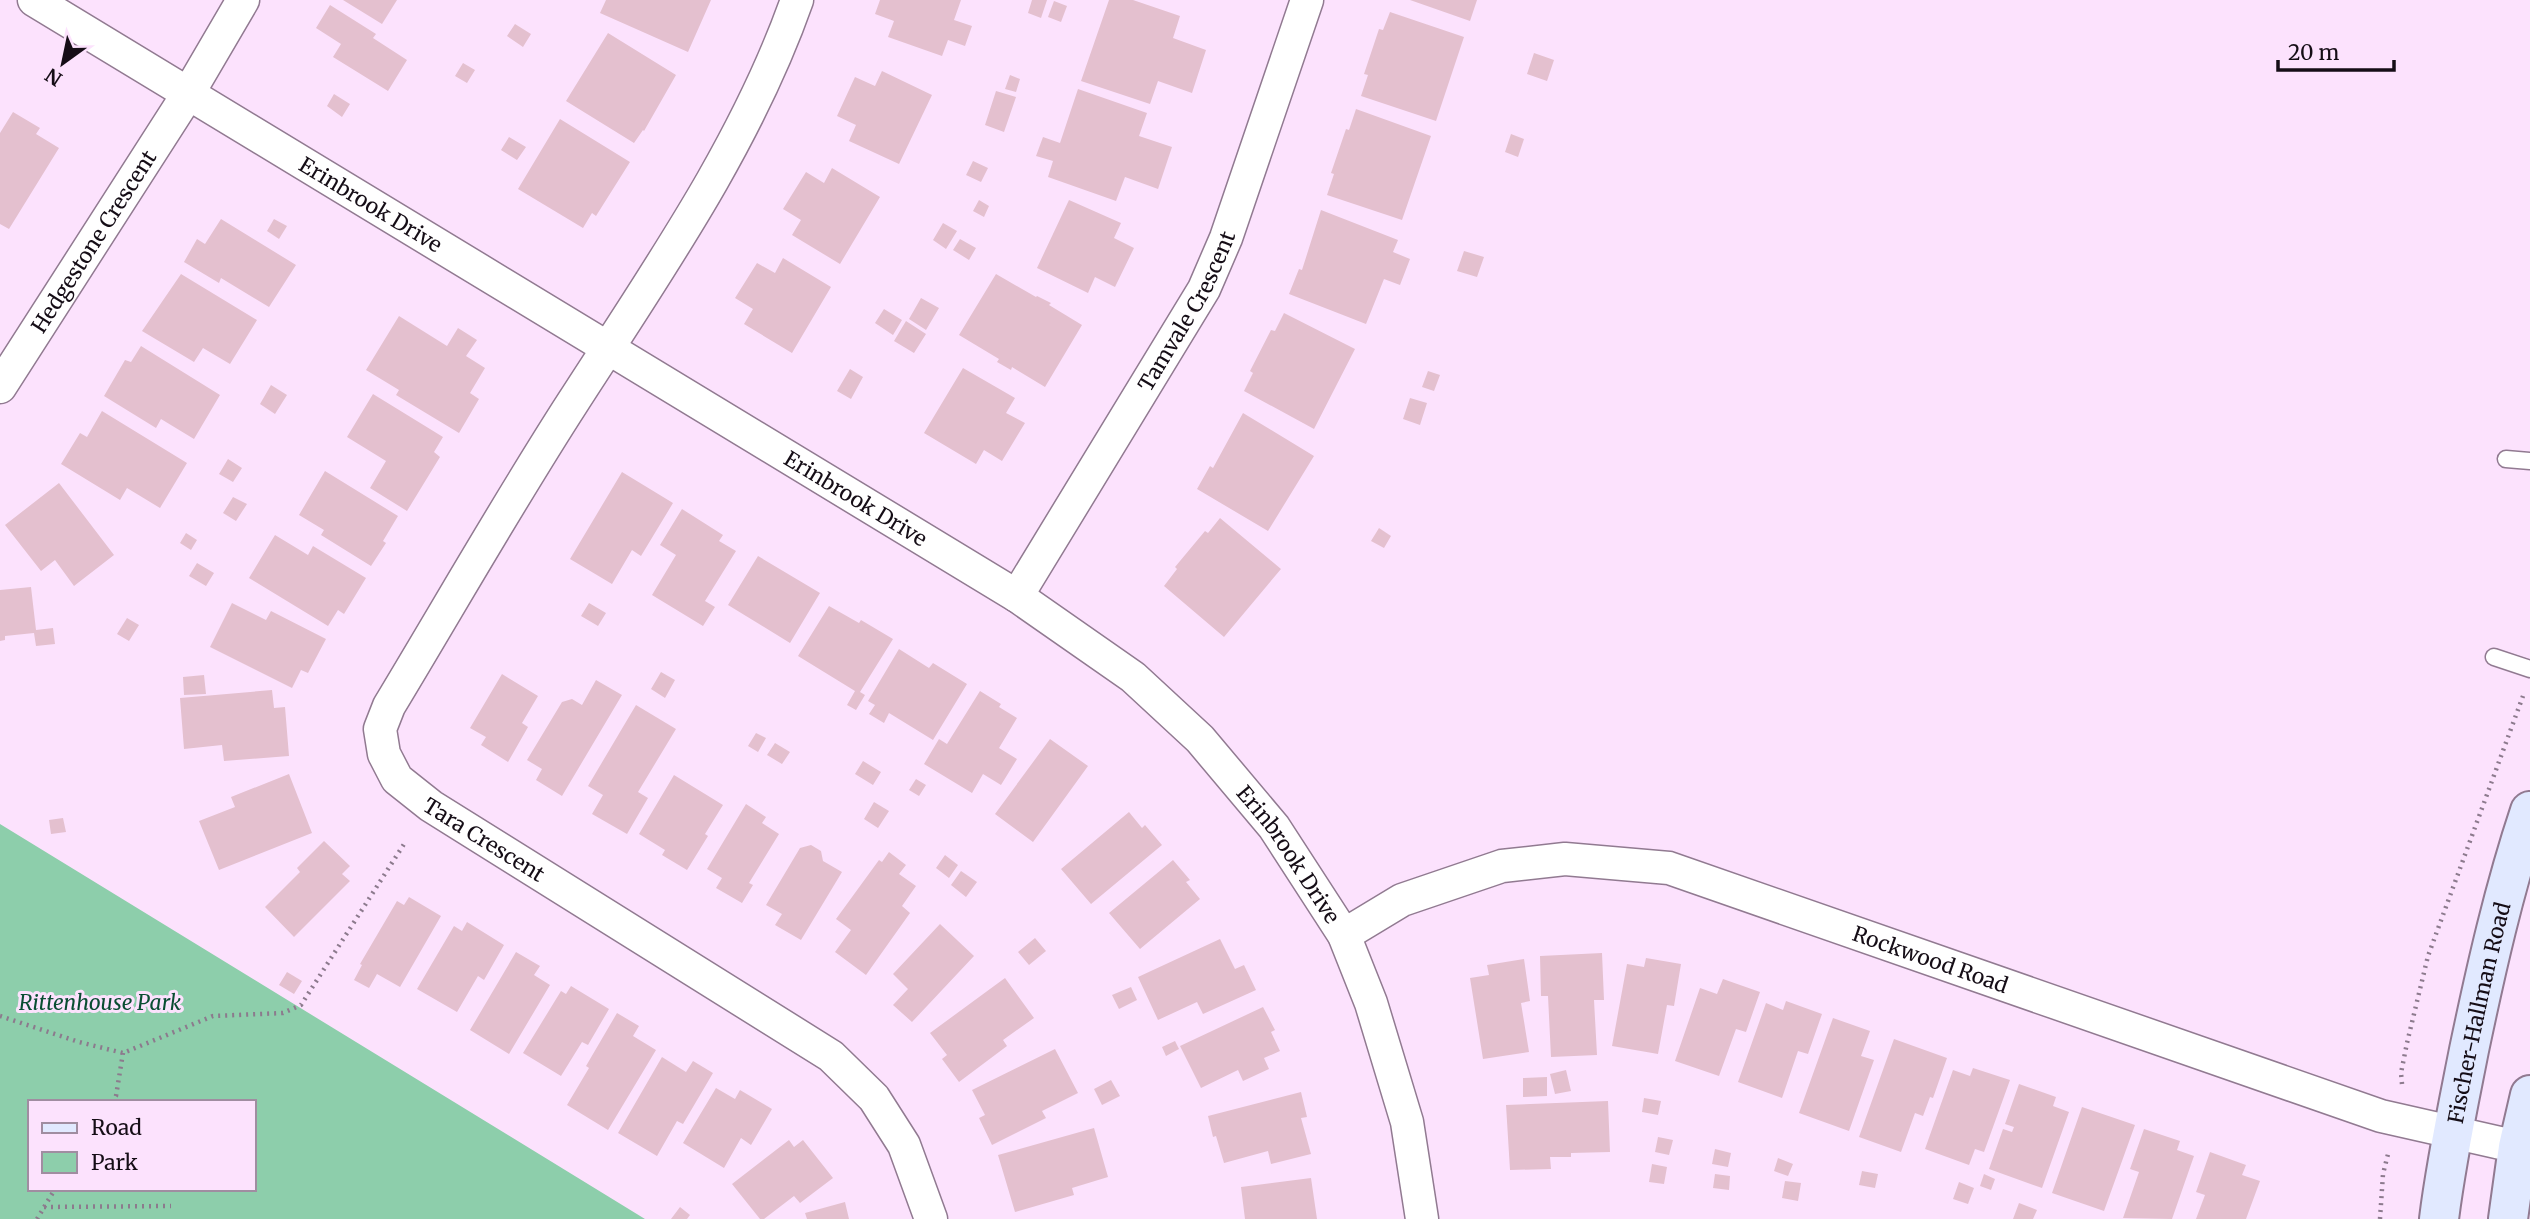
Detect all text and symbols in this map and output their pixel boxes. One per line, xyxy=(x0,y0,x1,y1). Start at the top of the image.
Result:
north arrow xyxy=(28,28,98,98)
scale bar xyxy=(2278,28,2394,72)
text: 20 m xyxy=(2288,39,2340,66)
text: N xyxy=(41,63,67,91)
street label: Hedgestone Crescent xyxy=(25,145,162,338)
street label: Erinbrook Drive xyxy=(294,151,447,258)
street label: Tamvale Crescent xyxy=(1132,228,1241,396)
street label: Erinbrook Drive xyxy=(779,445,932,552)
street label: Erinbrook Drive xyxy=(1231,780,1346,928)
street label: Tara Crescent xyxy=(418,791,550,887)
street label: Fischer-Hallman Road xyxy=(2441,899,2516,1126)
street label: Rockwood Road xyxy=(1849,920,2012,999)
park label: Rittenhouse Park xyxy=(19,989,182,1016)
legend xyxy=(28,1100,256,1191)
text: Road xyxy=(91,1114,142,1141)
text: Park xyxy=(91,1149,138,1176)

